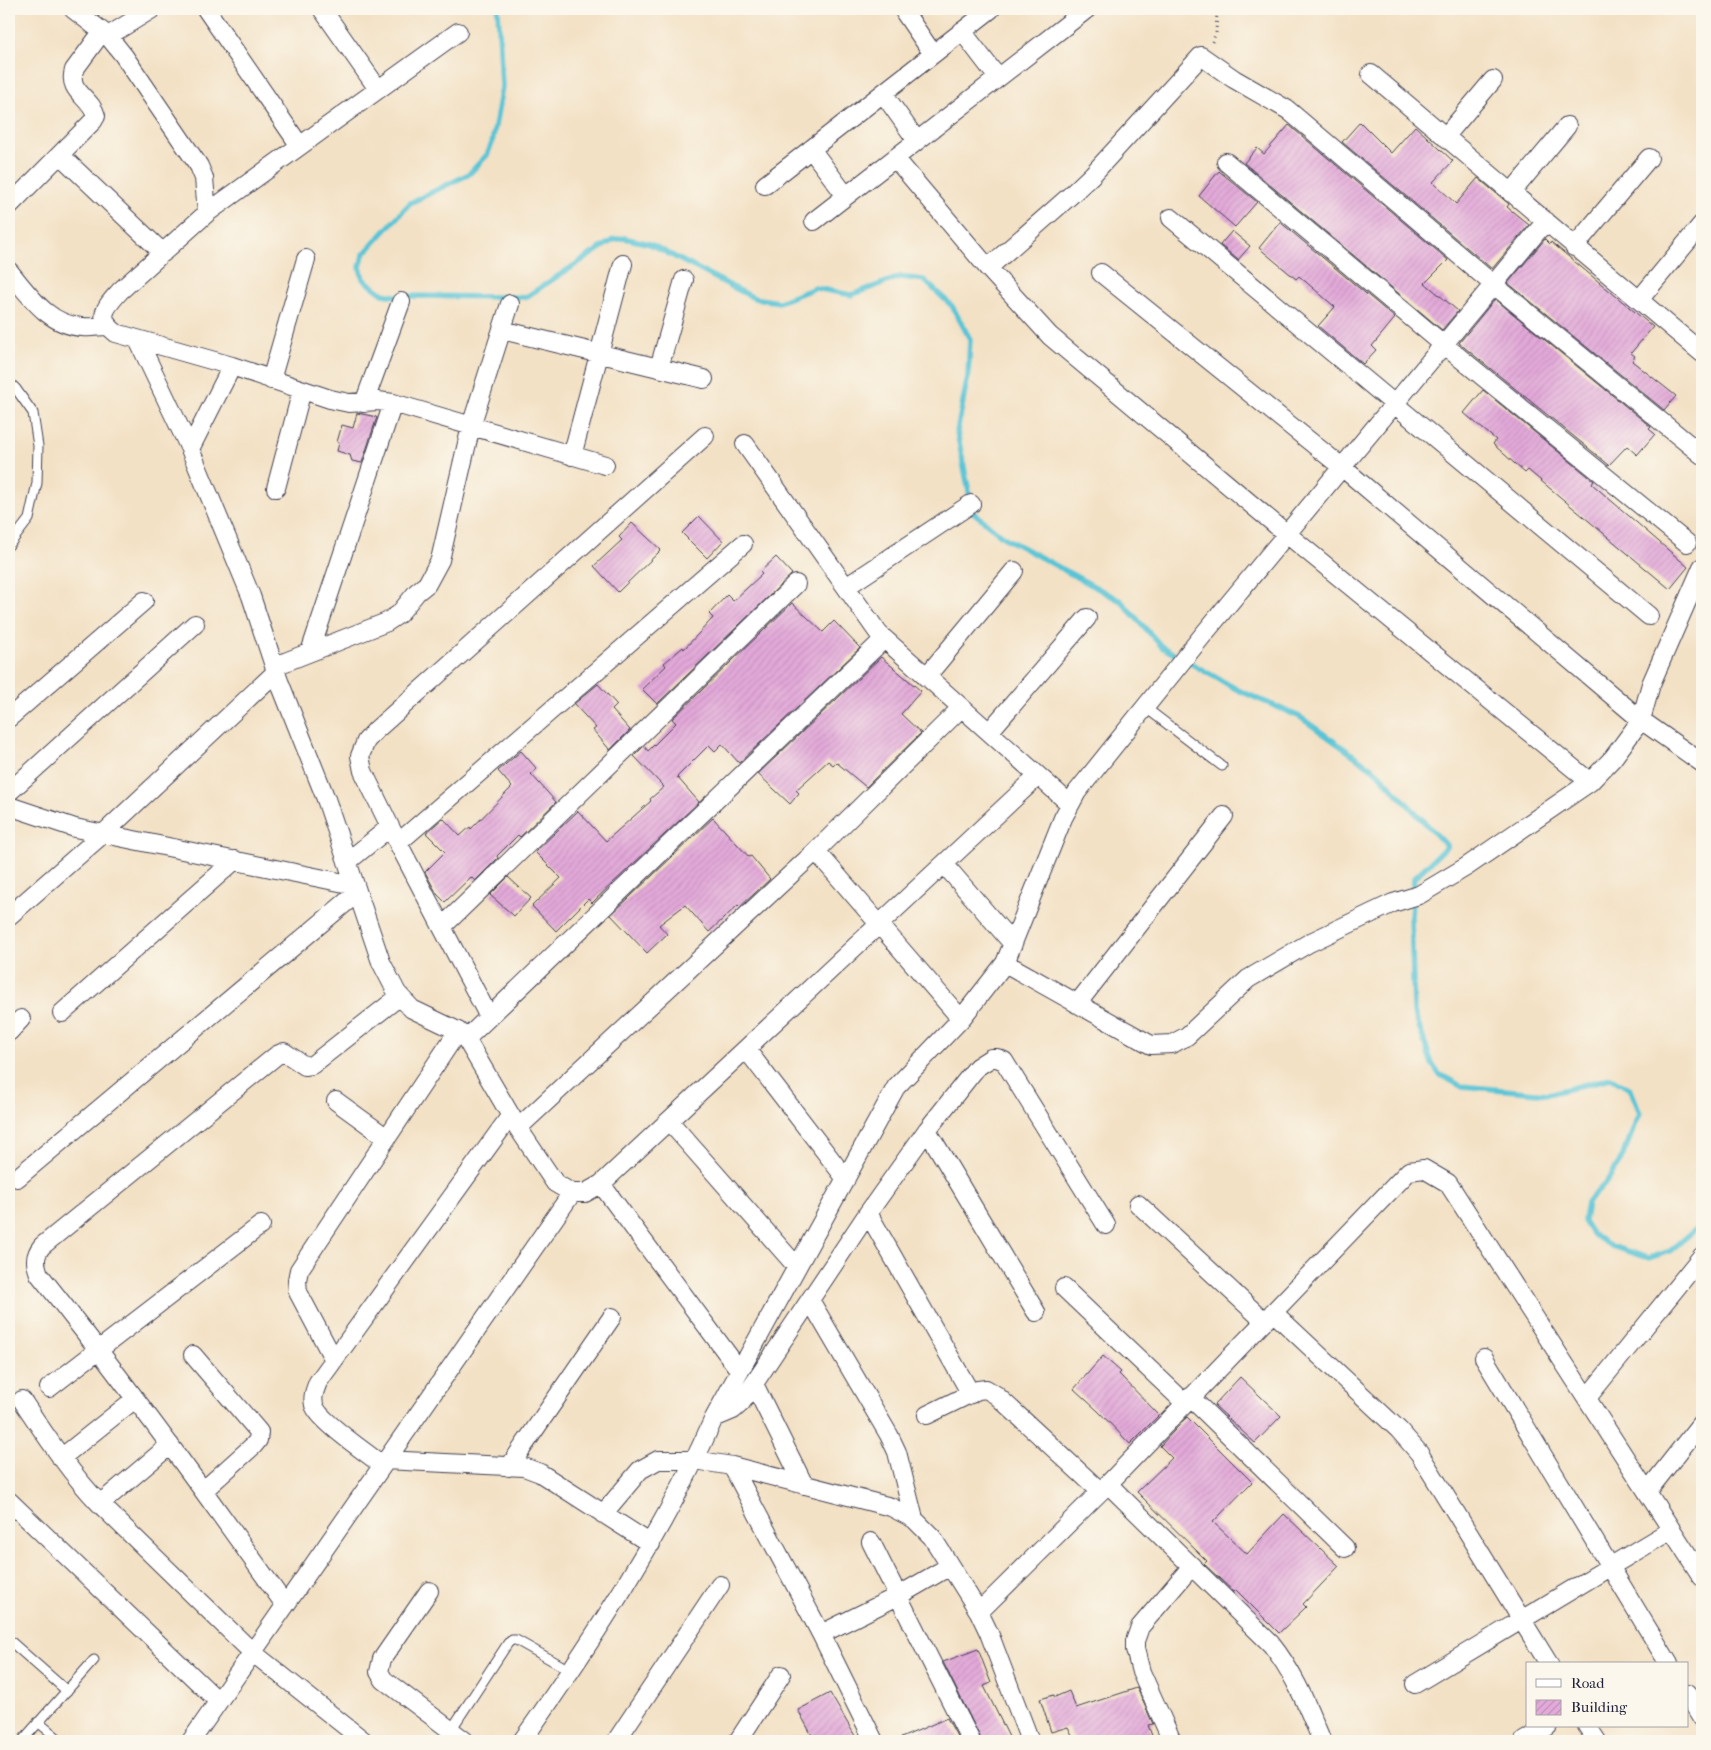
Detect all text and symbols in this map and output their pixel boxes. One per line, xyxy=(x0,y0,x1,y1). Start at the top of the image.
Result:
legend xyxy=(1526,1662,1688,1728)
text: Road xyxy=(1571,1674,1605,1692)
text: Building xyxy=(1571,1698,1628,1716)

